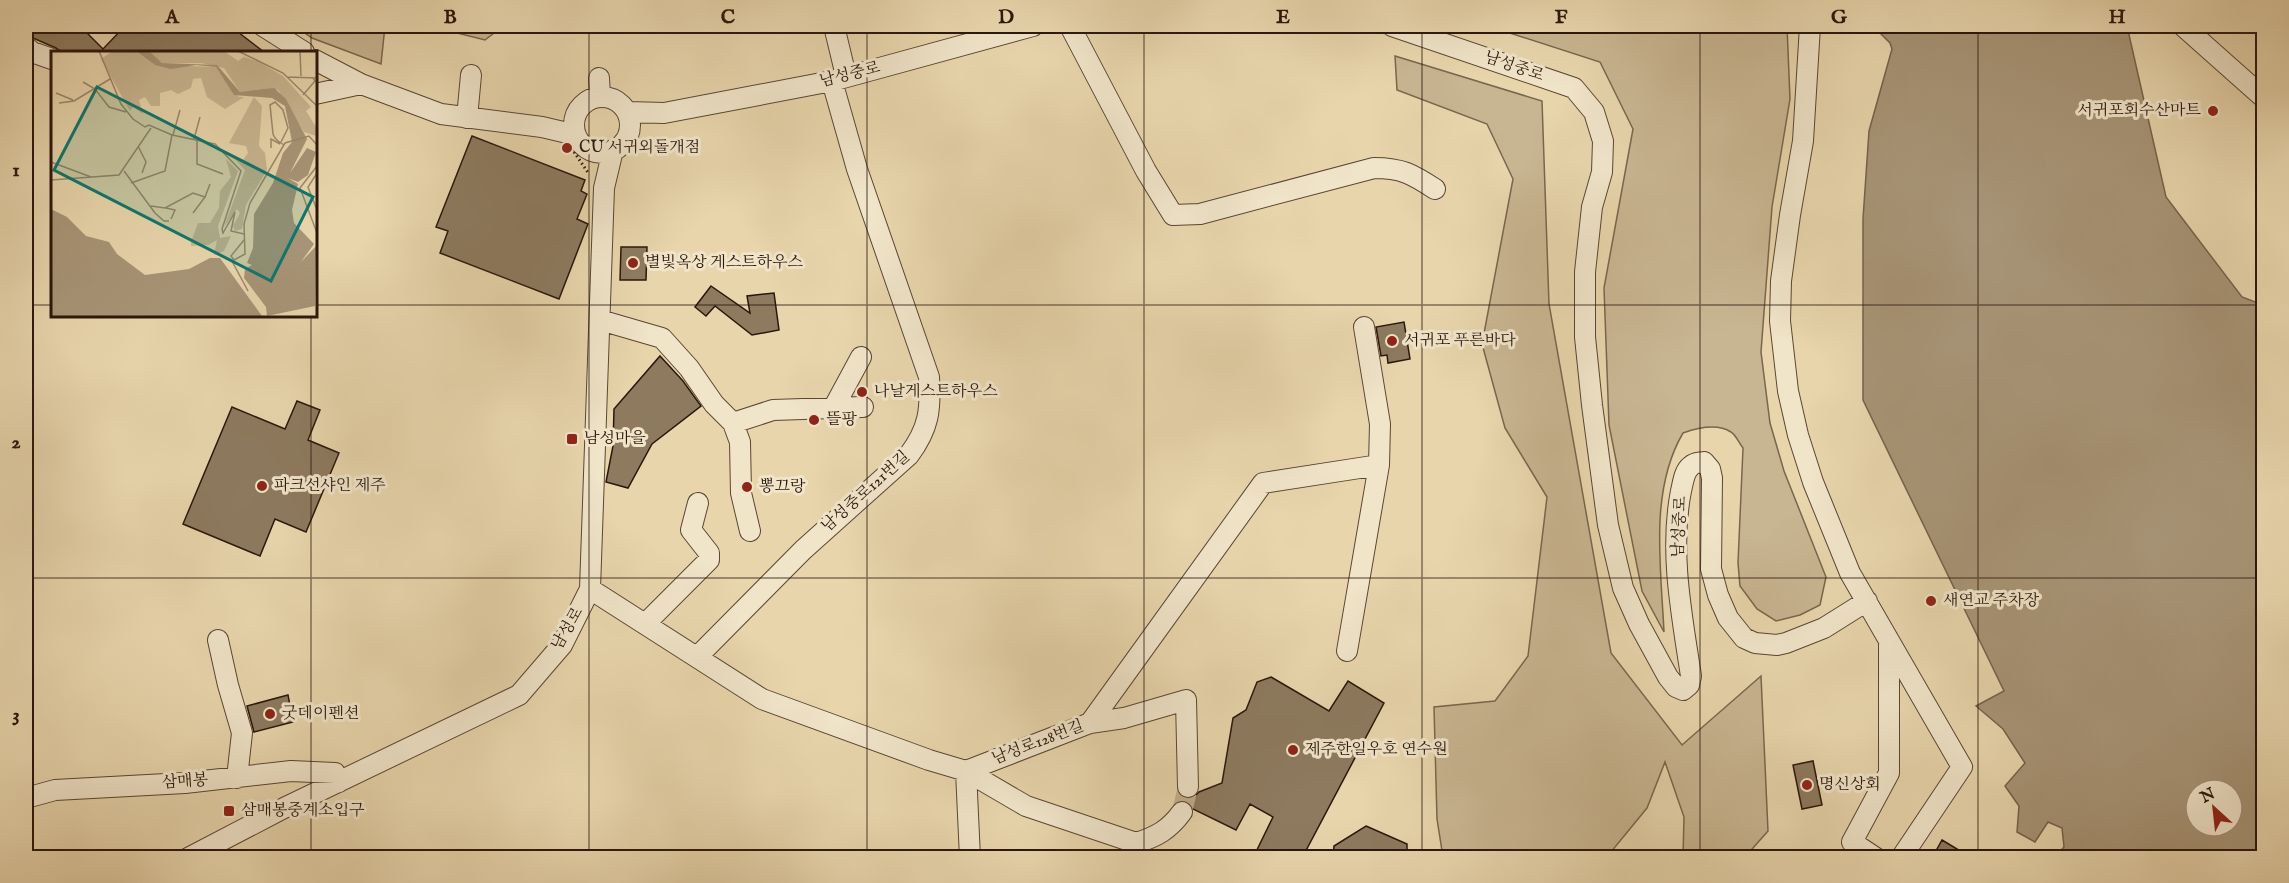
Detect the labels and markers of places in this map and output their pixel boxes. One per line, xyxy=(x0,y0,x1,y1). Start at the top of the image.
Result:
place label: 서귀포회수산마트 xyxy=(2077,101,2202,121)
marker: 서귀포회수산마트 xyxy=(2206,104,2220,118)
place label: CU 서귀외돌개점 xyxy=(579,138,700,158)
marker: CU 서귀외돌개점 xyxy=(560,141,574,155)
place label: 별빛옥상 게스트하우스 xyxy=(645,253,804,273)
marker: 별빛옥상 게스트하우스 xyxy=(626,256,640,270)
place label: 서귀포 푸른바다 xyxy=(1404,331,1516,351)
marker: 서귀포 푸른바다 xyxy=(1385,334,1399,348)
place label: 나날게스트하우스 xyxy=(874,382,998,402)
marker: 나날게스트하우스 xyxy=(855,385,869,399)
place label: 뜰팡 xyxy=(826,410,857,430)
marker: 뜰팡 xyxy=(807,413,821,427)
place label: 남성마을 xyxy=(584,429,646,449)
marker: 남성마을 xyxy=(565,432,579,446)
place label: 파크선샤인 제주 xyxy=(274,476,386,496)
place label: 뽕끄랑 xyxy=(759,477,806,497)
marker: 파크선샤인 제주 xyxy=(255,479,269,493)
marker: 뽕끄랑 xyxy=(740,480,754,494)
place label: 새연교 주차장 xyxy=(1943,591,2040,611)
marker: 새연교 주차장 xyxy=(1924,594,1938,608)
place label: 굿데이펜션 xyxy=(282,704,359,724)
marker: 굿데이펜션 xyxy=(263,707,277,721)
place label: 제주한일우호 연수원 xyxy=(1305,740,1448,760)
marker: 제주한일우호 연수원 xyxy=(1286,743,1300,757)
place label: 명신상회 xyxy=(1819,775,1881,795)
marker: 명신상회 xyxy=(1800,778,1814,792)
place label: 삼매봉중계소입구 xyxy=(241,801,365,821)
marker: 삼매봉중계소입구 xyxy=(222,804,236,818)

